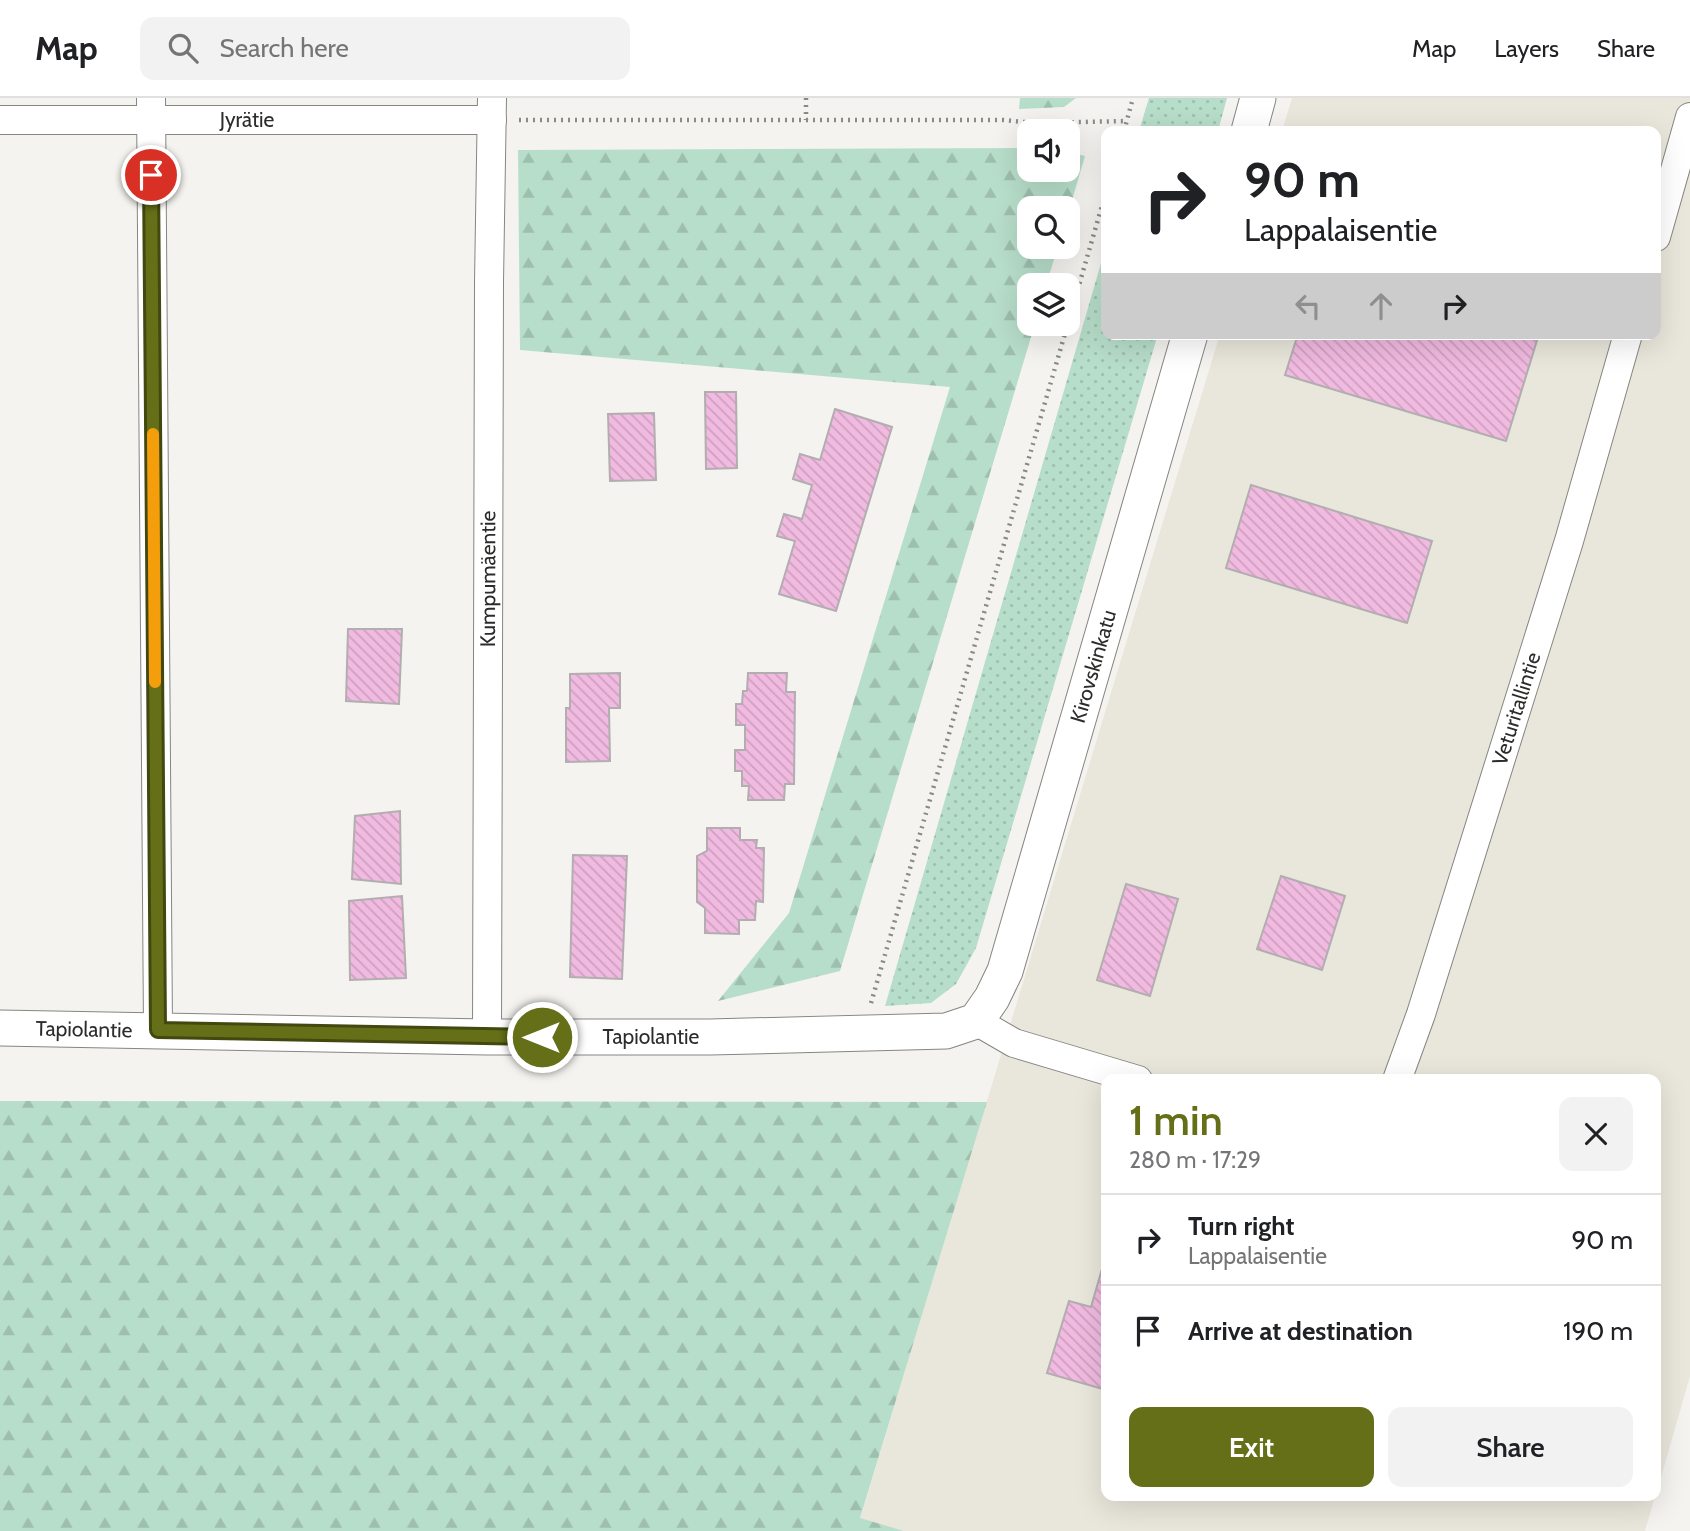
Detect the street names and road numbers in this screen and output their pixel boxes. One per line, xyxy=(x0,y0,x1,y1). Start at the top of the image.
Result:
street label: Jyrätie xyxy=(219,107,274,132)
street label: Kumpumäentie xyxy=(475,510,500,647)
street label: Kirovskinkatu xyxy=(1065,607,1121,726)
street label: Veturitallintie xyxy=(1487,649,1545,768)
street label: Tapiolantie xyxy=(35,1016,133,1042)
street label: Tapiolantie xyxy=(603,1024,699,1049)

